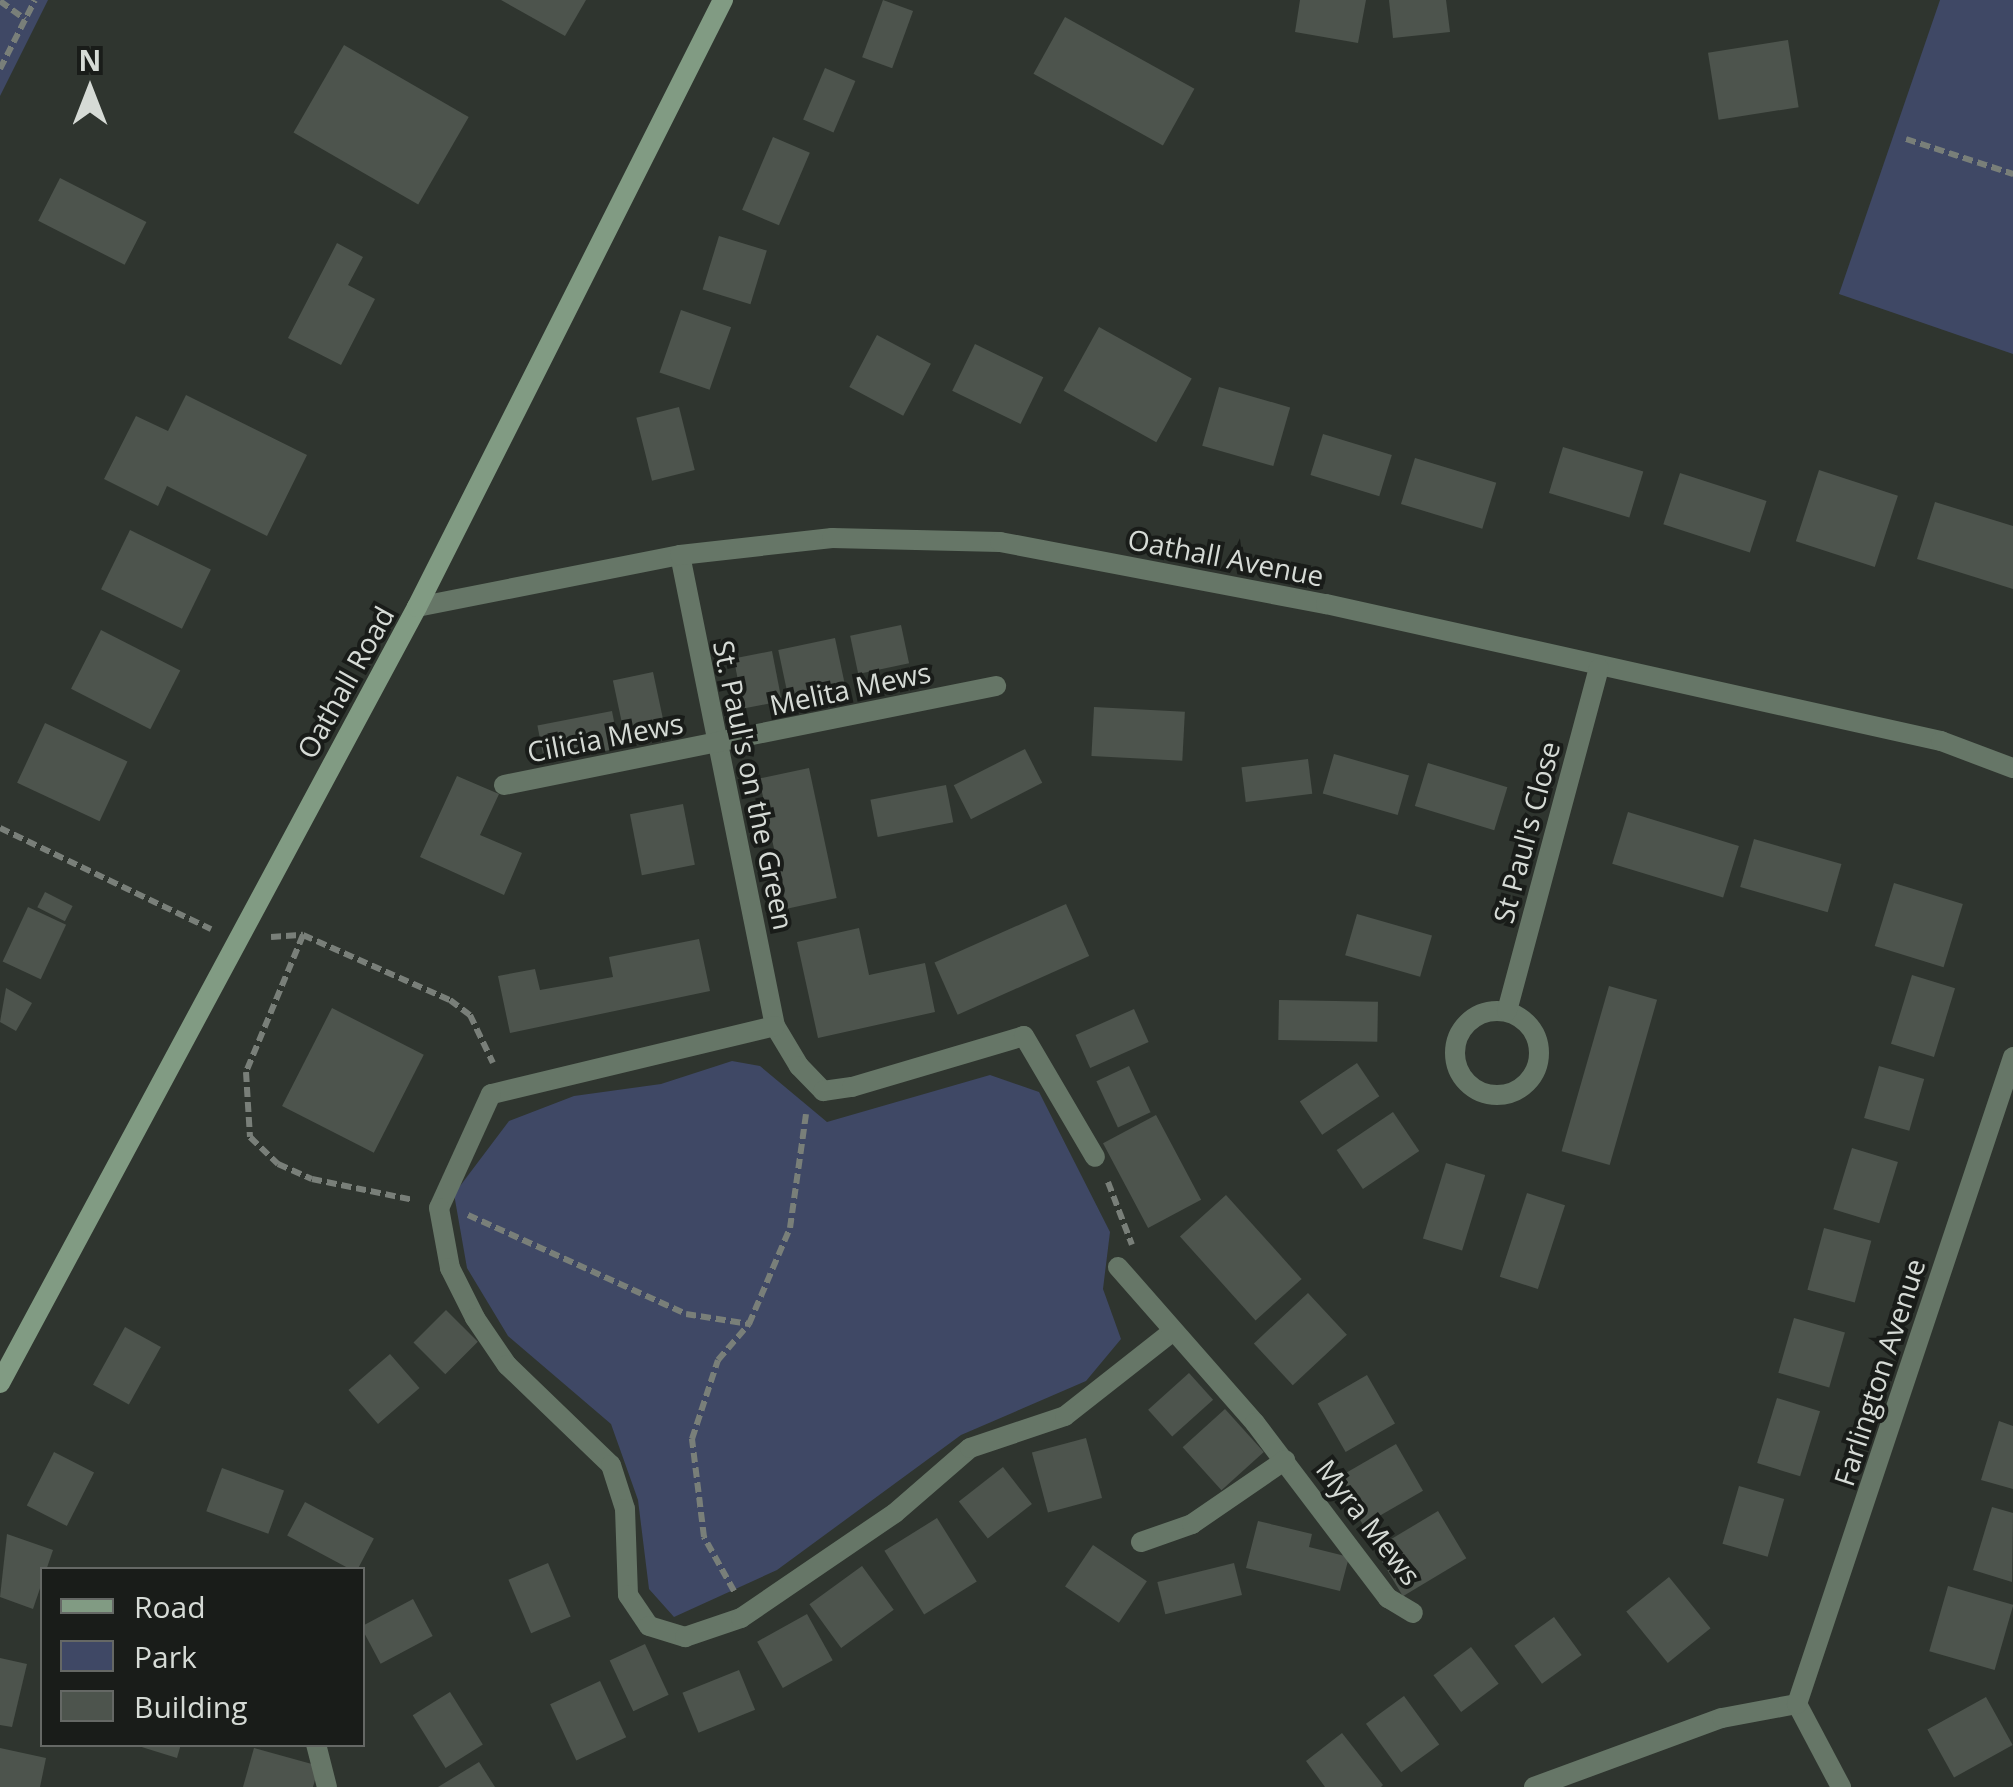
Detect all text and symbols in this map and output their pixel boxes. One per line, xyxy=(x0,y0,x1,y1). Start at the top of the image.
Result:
north arrow xyxy=(40,40,140,140)
text: N xyxy=(79,41,101,79)
street label: Oathall Avenue xyxy=(1125,522,1327,592)
street label: Oathall Road xyxy=(290,600,400,764)
street label: St. Paul's on the Green xyxy=(707,637,801,933)
street label: Melita Mews xyxy=(766,655,934,721)
street label: Cilicia Mews xyxy=(524,705,686,769)
street label: St Paul's Close xyxy=(1486,738,1566,926)
street label: Farlington Avenue xyxy=(1826,1254,1932,1490)
street label: Myra Mews xyxy=(1310,1453,1428,1591)
legend xyxy=(40,1567,365,1747)
text: Road xyxy=(134,1586,206,1627)
text: Park xyxy=(134,1636,197,1677)
text: Building xyxy=(134,1686,248,1727)

